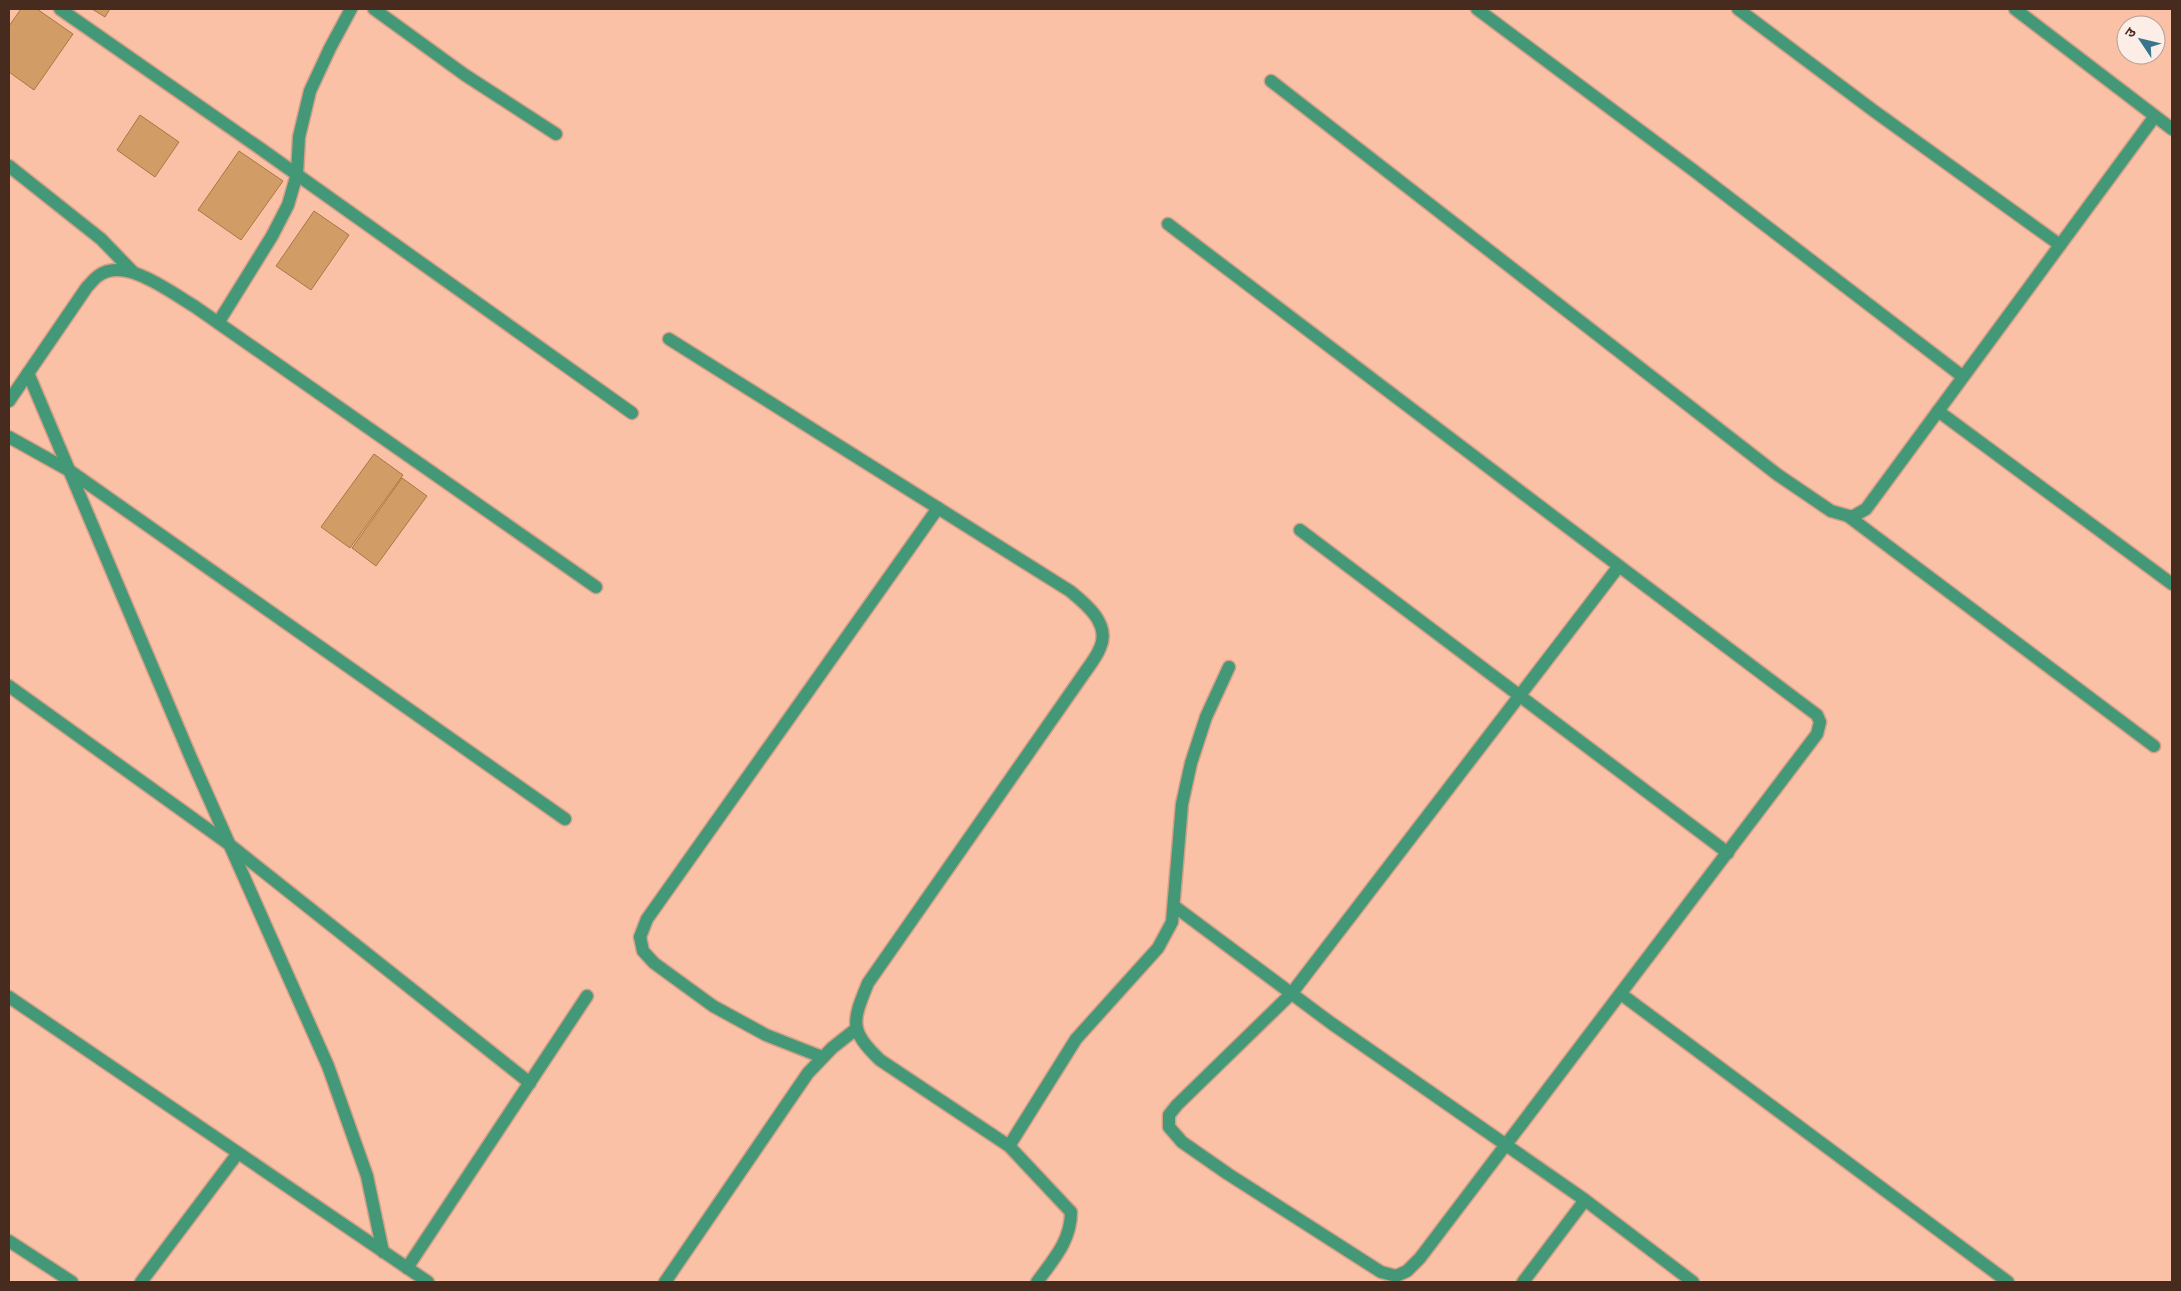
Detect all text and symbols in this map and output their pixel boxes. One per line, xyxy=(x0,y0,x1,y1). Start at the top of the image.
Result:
north arrow xyxy=(2116,15,2166,65)
text: उ xyxy=(2121,23,2141,41)

